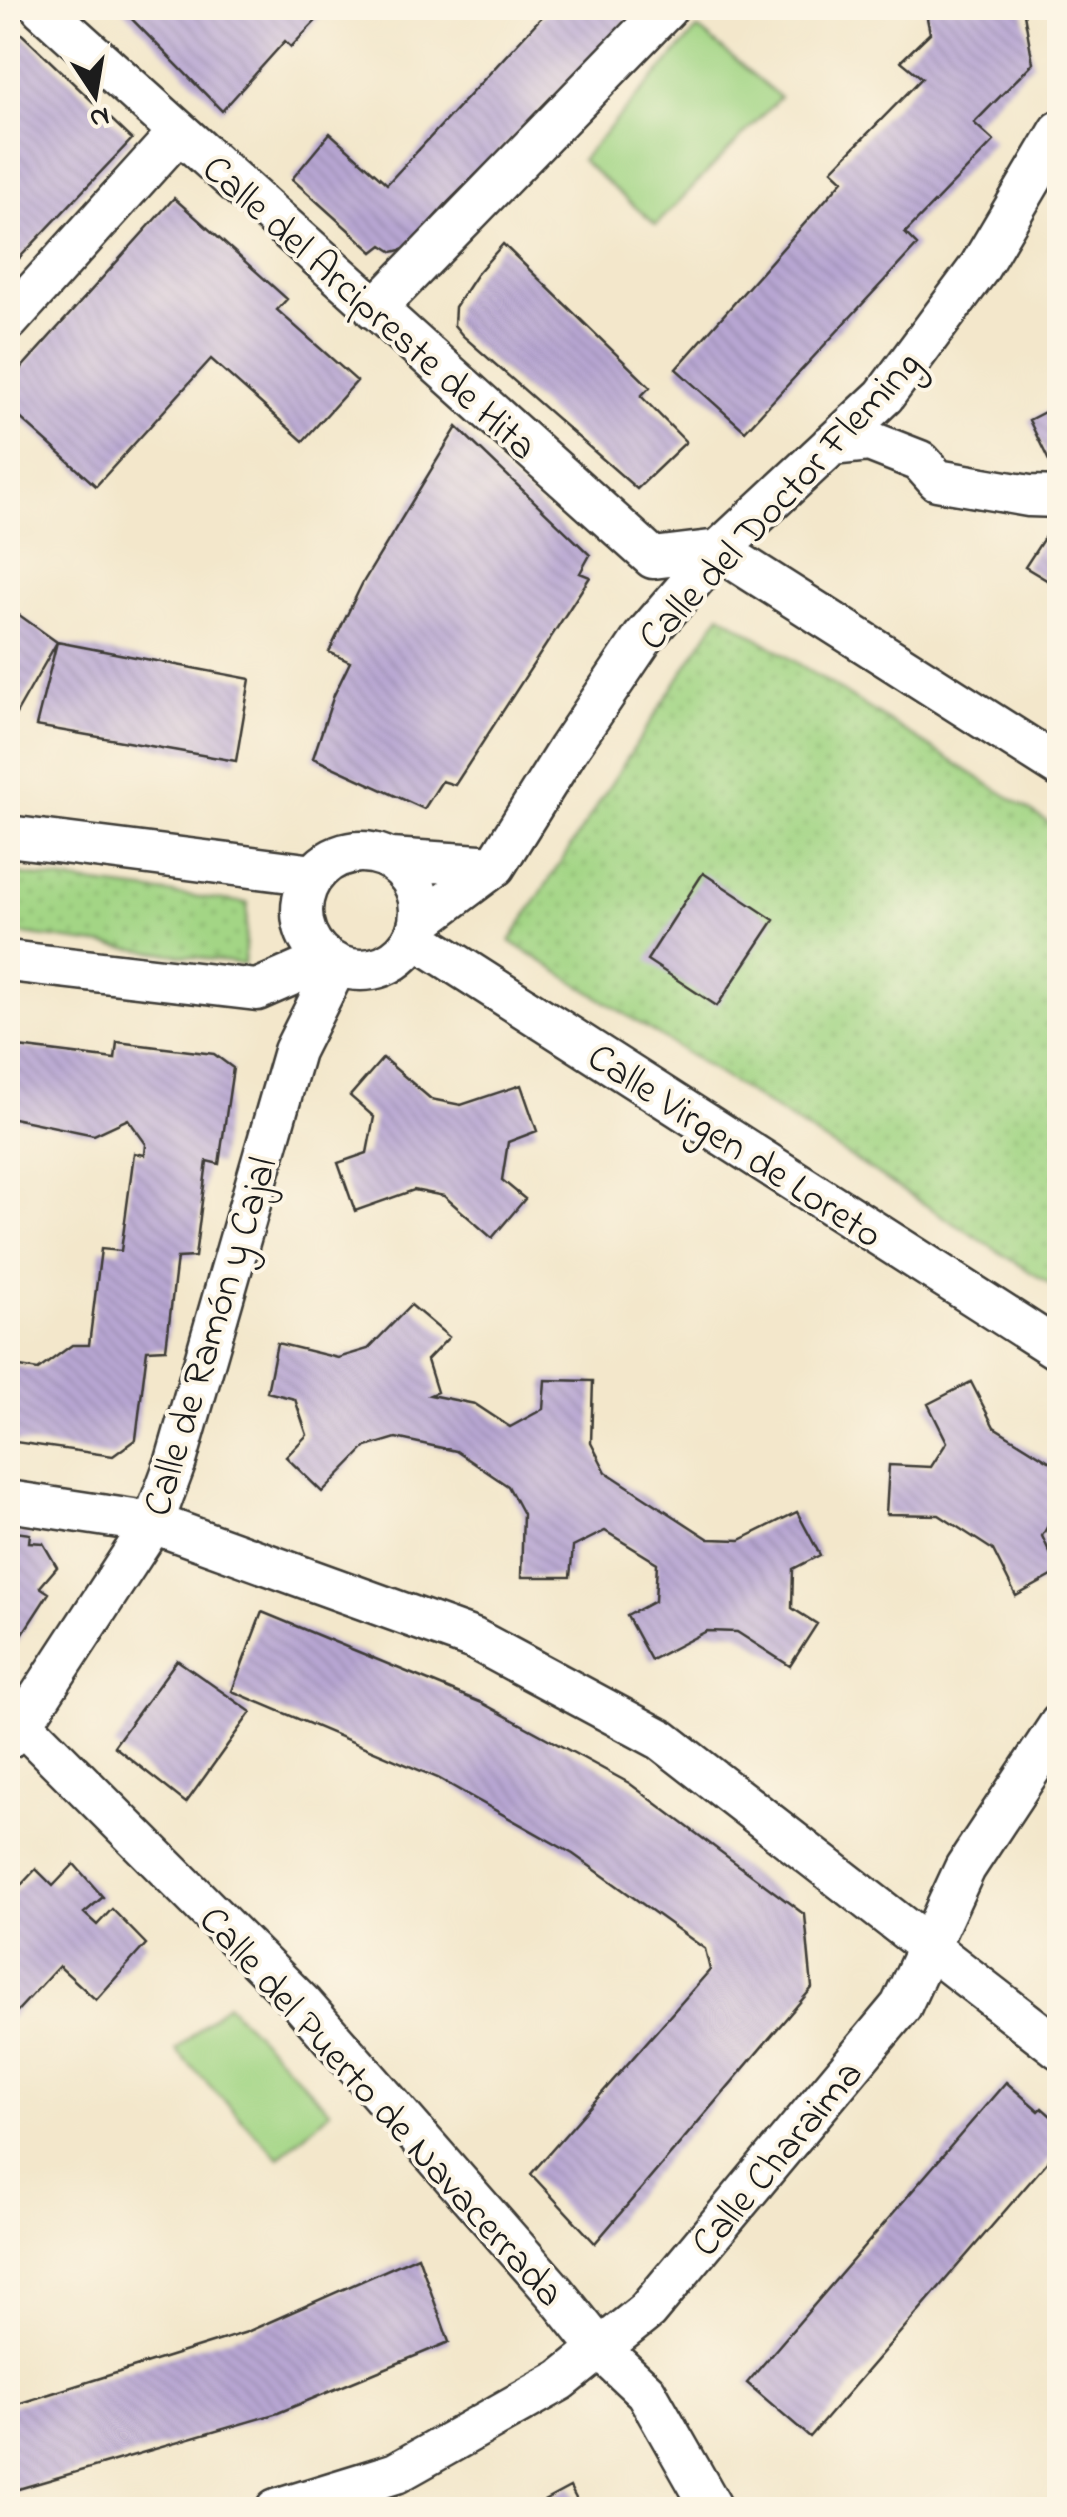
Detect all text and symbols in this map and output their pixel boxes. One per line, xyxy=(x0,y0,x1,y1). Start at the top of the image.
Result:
north arrow xyxy=(45,45,145,145)
text: N xyxy=(86,94,113,138)
street label: Calle del Arcipreste de Hita xyxy=(187,142,549,476)
street label: Calle del Doctor Fleming xyxy=(626,338,937,666)
street label: Calle Virgen de Loreto xyxy=(574,1030,893,1266)
street label: Calle de Ramón y Cajal xyxy=(130,1150,295,1524)
street label: Calle del Puerto de Navacerrada xyxy=(183,1894,576,2322)
street label: Calle Charaima xyxy=(678,2048,879,2271)

